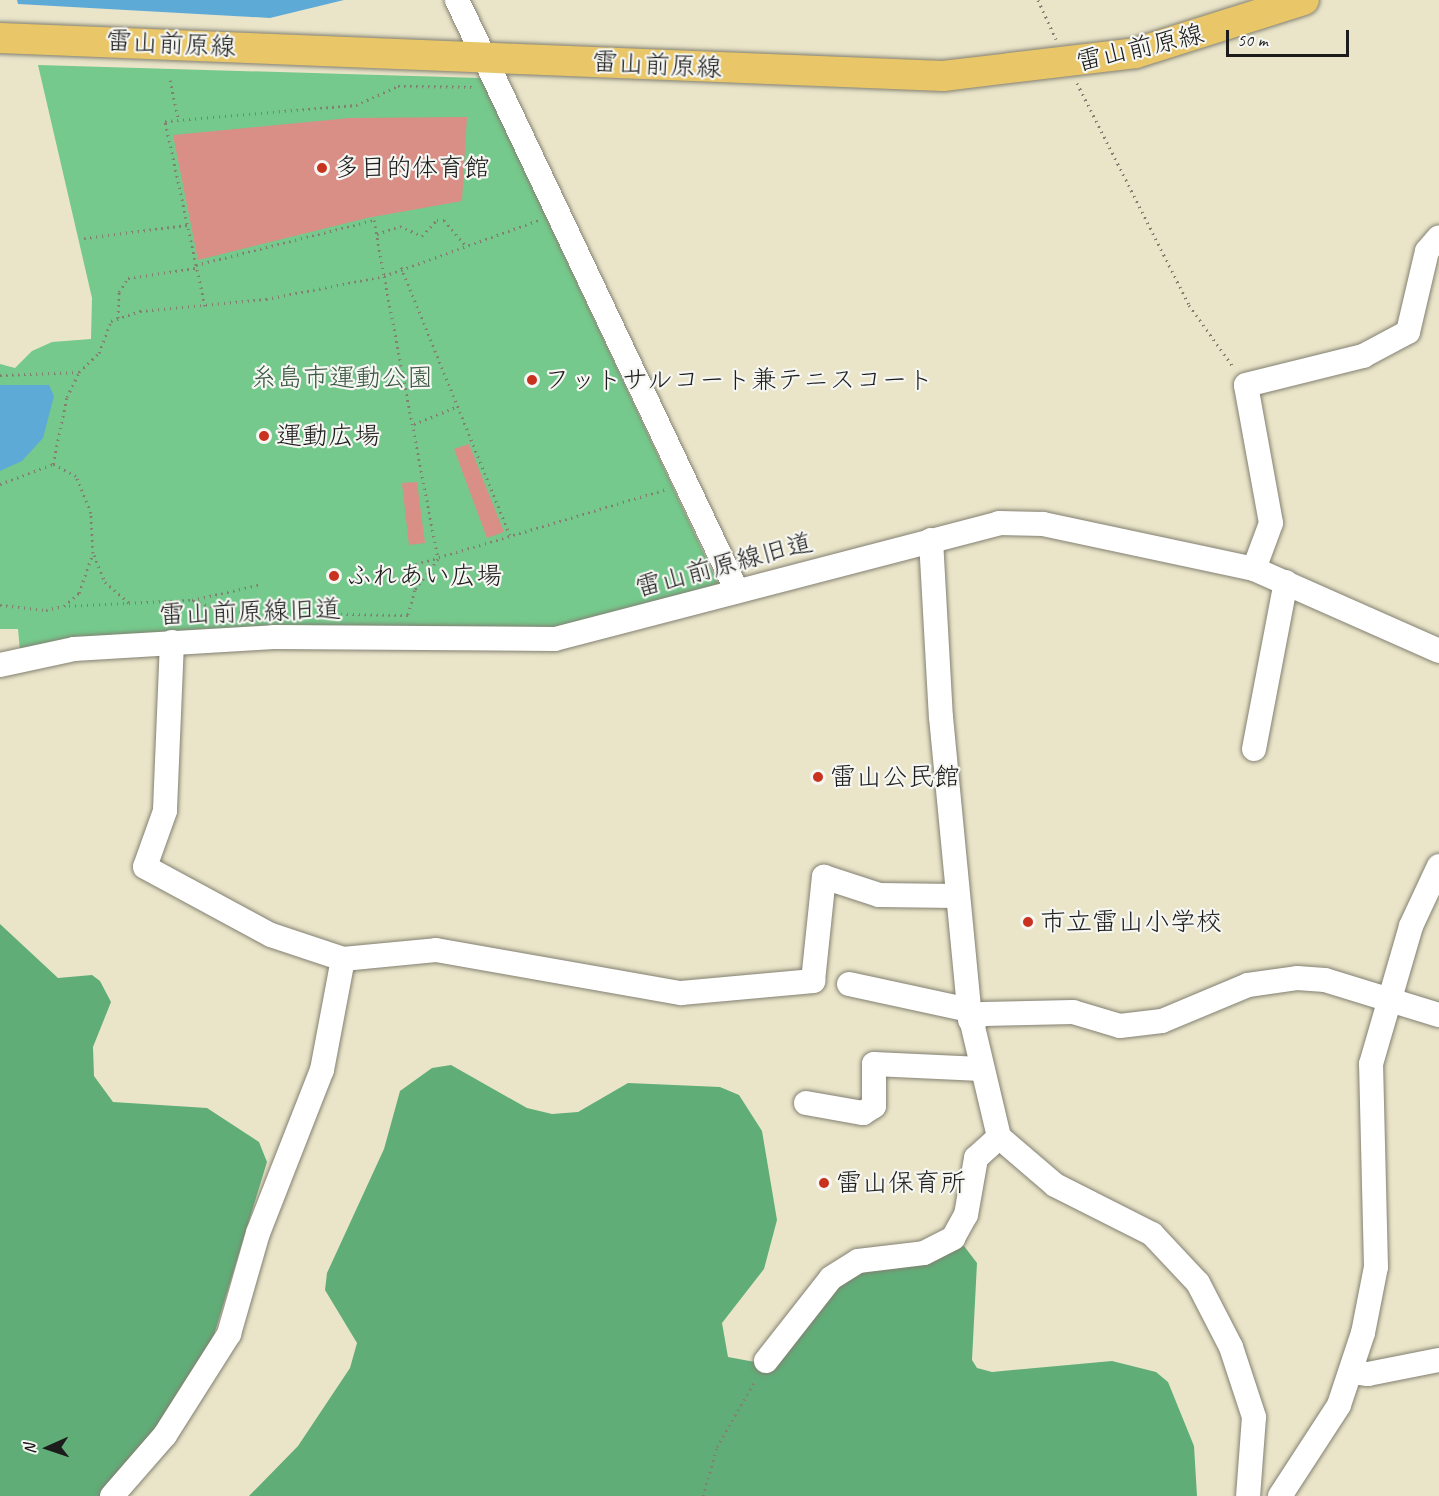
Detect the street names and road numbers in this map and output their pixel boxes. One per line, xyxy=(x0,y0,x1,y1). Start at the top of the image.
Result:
street label: 雷山前原線 xyxy=(1073,18,1207,78)
street label: 雷山前原線 xyxy=(105,25,237,63)
street label: 雷山前原線 xyxy=(591,46,723,84)
street label: 雷山前原線旧道 xyxy=(632,526,816,604)
street label: 雷山前原線旧道 xyxy=(159,593,341,631)

